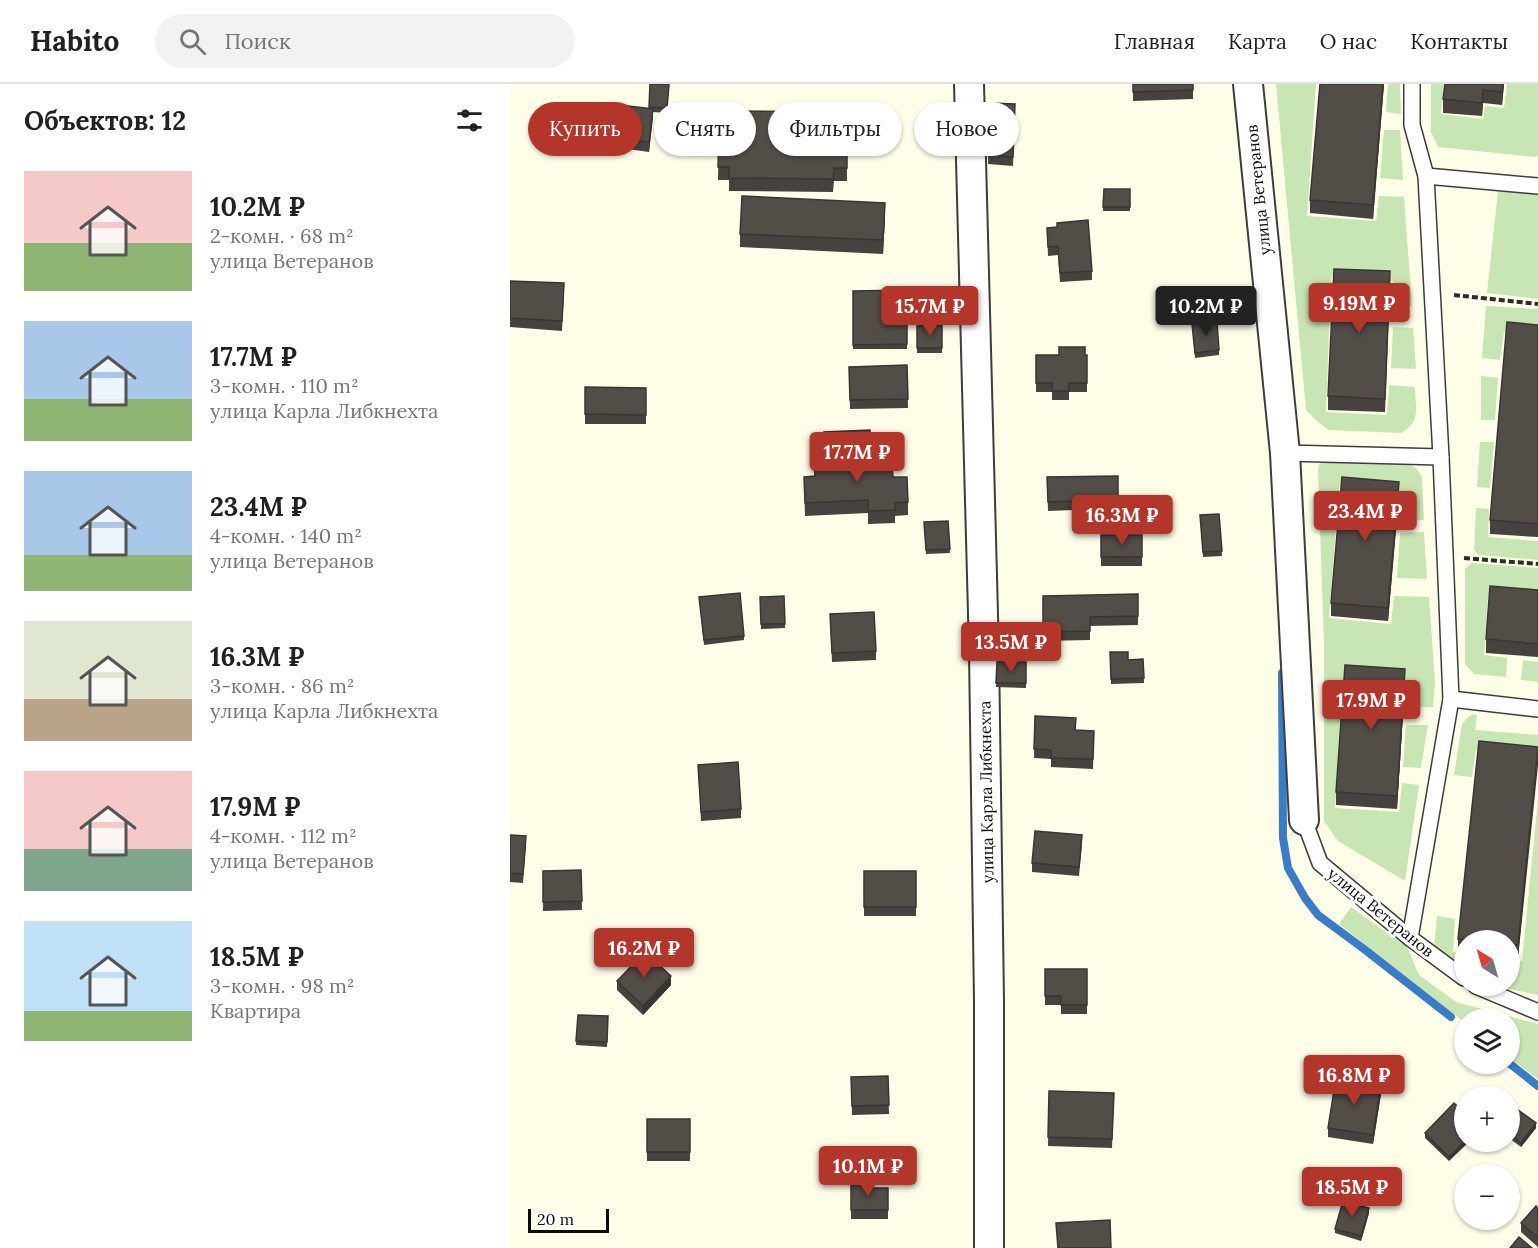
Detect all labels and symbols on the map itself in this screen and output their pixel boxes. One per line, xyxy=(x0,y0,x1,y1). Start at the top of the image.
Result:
street label: улица Ветеранов xyxy=(1241,124,1275,256)
pin: 9.19M ₽ xyxy=(1304,283,1414,334)
pin: 15.7M ₽ xyxy=(875,286,985,337)
pin: 10.2M ₽ xyxy=(1151,286,1261,337)
pin: 17.7M ₽ xyxy=(802,432,912,483)
pin: 23.4M ₽ xyxy=(1310,491,1420,542)
pin: 16.3M ₽ xyxy=(1067,495,1177,546)
pin: 13.5M ₽ xyxy=(956,622,1066,673)
pin: 17.9M ₽ xyxy=(1316,680,1426,731)
street label: улица Карла Либкнехта xyxy=(974,701,998,883)
street label: улица Ветеранов xyxy=(1324,863,1438,961)
pin: 16.2M ₽ xyxy=(589,928,699,979)
north arrow xyxy=(1454,930,1520,996)
pin: 16.8M ₽ xyxy=(1299,1055,1409,1106)
pin: 10.1M ₽ xyxy=(813,1146,923,1197)
pin: 18.5M ₽ xyxy=(1297,1167,1407,1218)
scale bar xyxy=(528,1206,609,1234)

